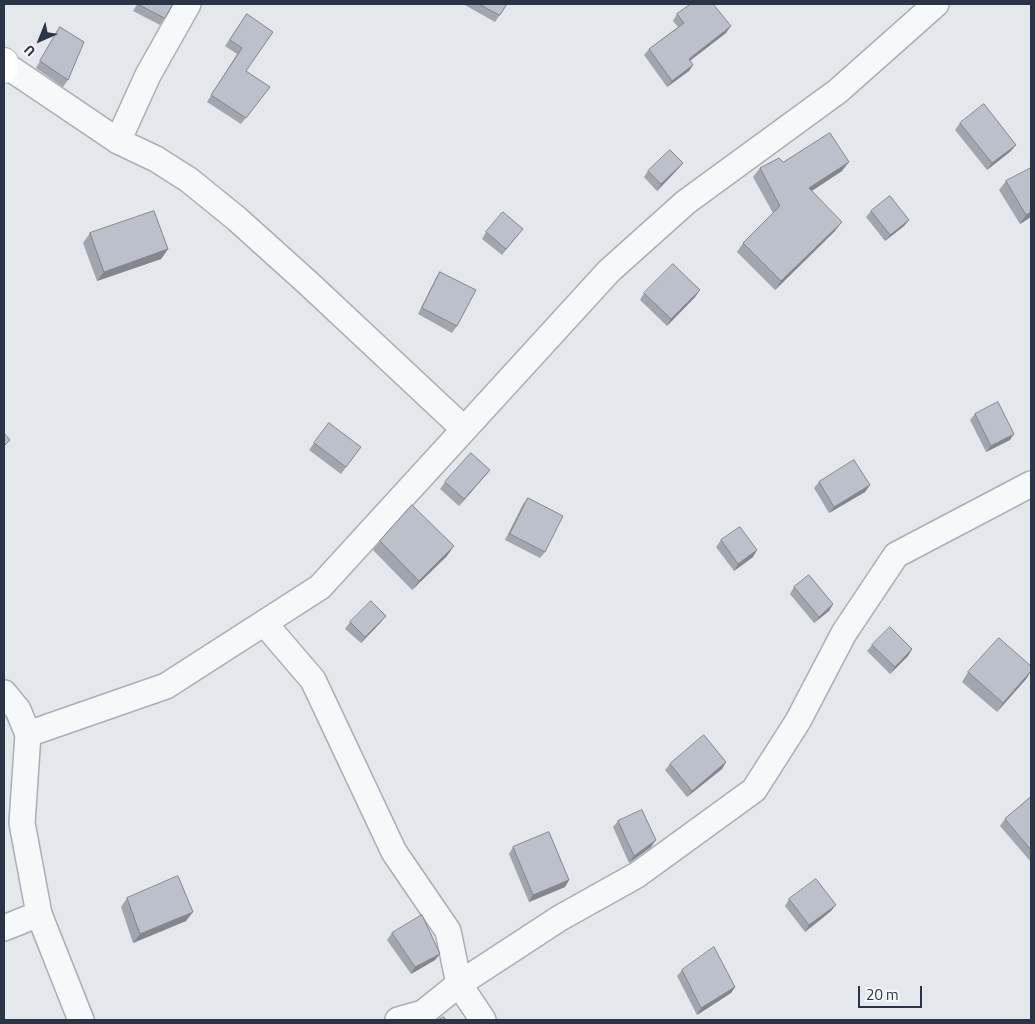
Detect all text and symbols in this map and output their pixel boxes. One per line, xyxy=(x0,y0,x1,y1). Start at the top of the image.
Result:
north arrow xyxy=(15,15,65,65)
text: U xyxy=(19,40,40,62)
scale bar xyxy=(860,976,924,1008)
text: 20 m xyxy=(866,983,899,1006)

